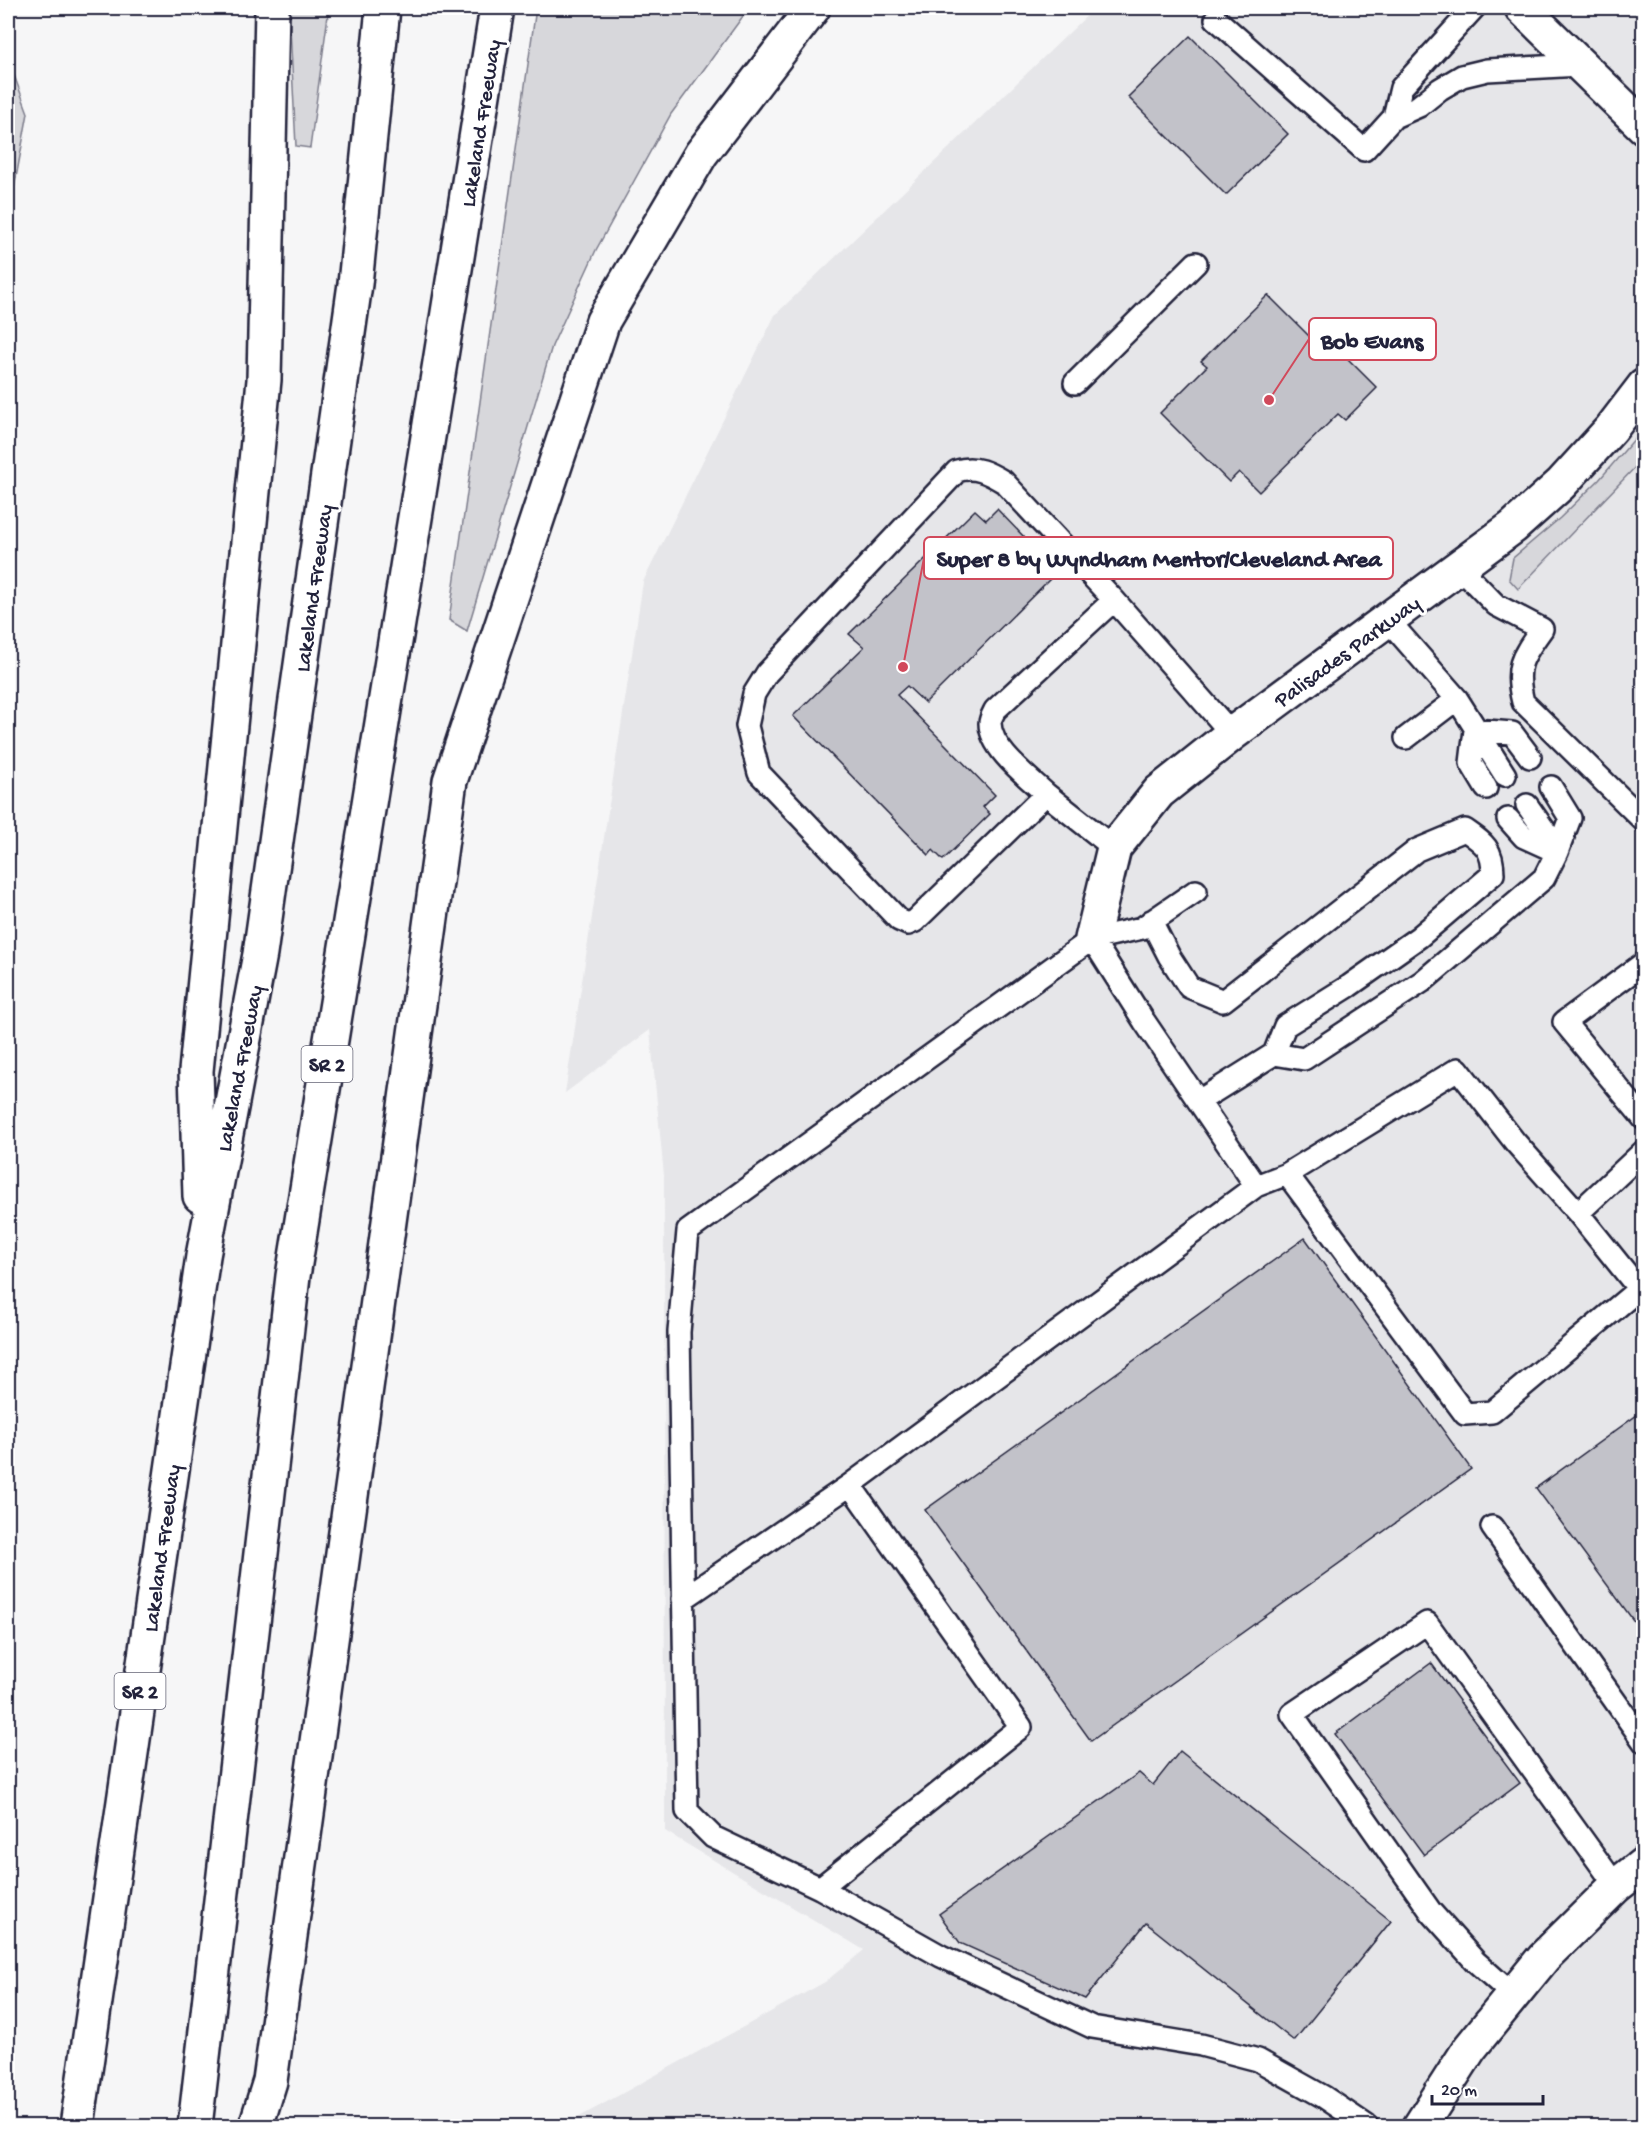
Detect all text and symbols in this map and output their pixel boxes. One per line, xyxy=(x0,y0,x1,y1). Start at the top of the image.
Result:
street label: Lakeland Freeway xyxy=(457,38,509,209)
callout: Bob Evans xyxy=(1309,318,1436,360)
text: Bob Evans xyxy=(1320,329,1424,358)
street label: Lakeland Freeway xyxy=(291,503,341,674)
callout: Super 8 by Wyndham Mentor/Cleveland Area xyxy=(924,537,1393,579)
text: Super 8 by Wyndham Mentor/Cleveland Area xyxy=(936,547,1383,576)
street label: Palisades Parkway xyxy=(1270,592,1426,715)
street label: Lakeland Freeway xyxy=(213,983,271,1154)
road number: SR 2 xyxy=(302,1046,352,1082)
street label: Lakeland Freeway xyxy=(139,1463,189,1634)
road number: SR 2 xyxy=(114,1673,166,1709)
scale bar xyxy=(1432,2068,1543,2106)
text: 20 m xyxy=(1441,2081,1477,2102)

